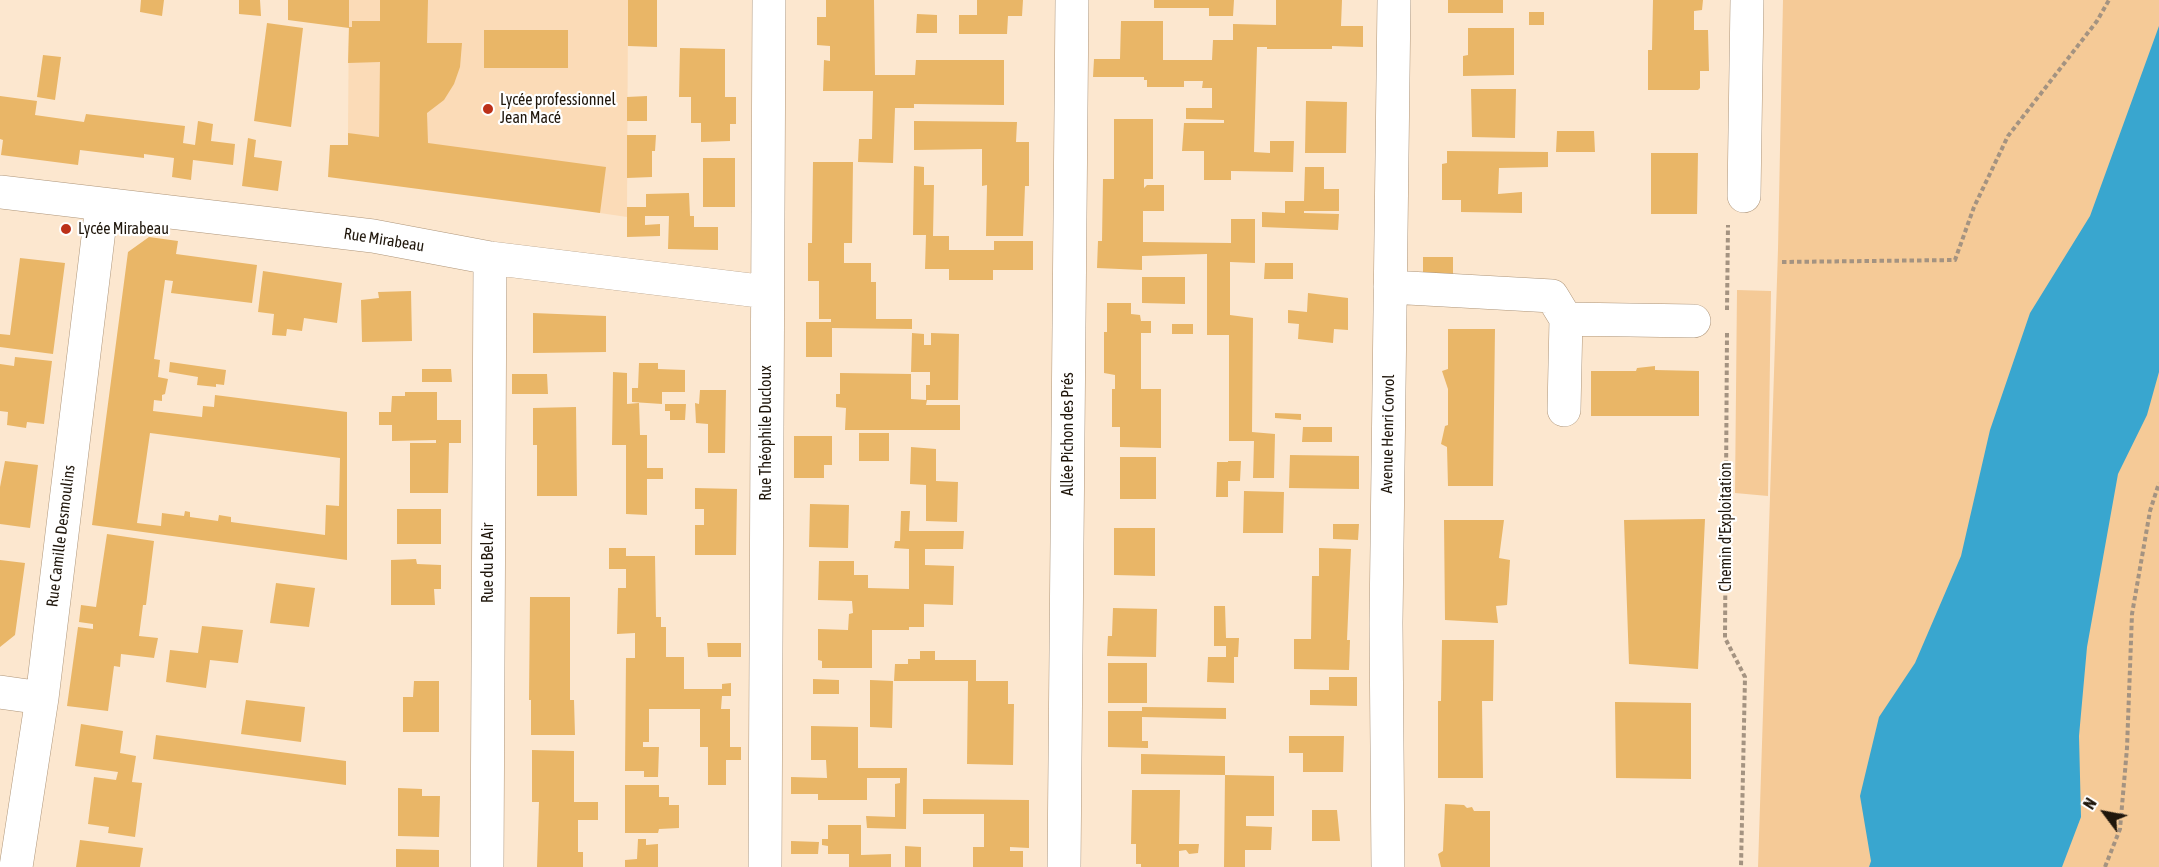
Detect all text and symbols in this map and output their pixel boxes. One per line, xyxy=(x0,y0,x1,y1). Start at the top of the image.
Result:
place label: Lycée professionnel Jean Macé xyxy=(500,90,616,128)
marker: Lycée professionnel Jean Macé xyxy=(481,102,495,116)
place label: Lycée Mirabeau xyxy=(78,219,169,239)
marker: Lycée Mirabeau xyxy=(59,222,73,236)
street label: Rue Mirabeau xyxy=(342,224,426,256)
street label: Rue Théophile Ducloux xyxy=(756,365,776,501)
street label: Allée Pichon des Prés xyxy=(1058,372,1078,496)
street label: Avenue Henri Corvol xyxy=(1377,374,1399,494)
street label: Chemin d'Exploitation xyxy=(1716,462,1736,592)
street label: Rue Camille Desmoulins xyxy=(43,464,79,608)
street label: Rue du Bel Air xyxy=(478,523,498,603)
north arrow xyxy=(2075,783,2135,843)
text: N xyxy=(2080,795,2100,812)

